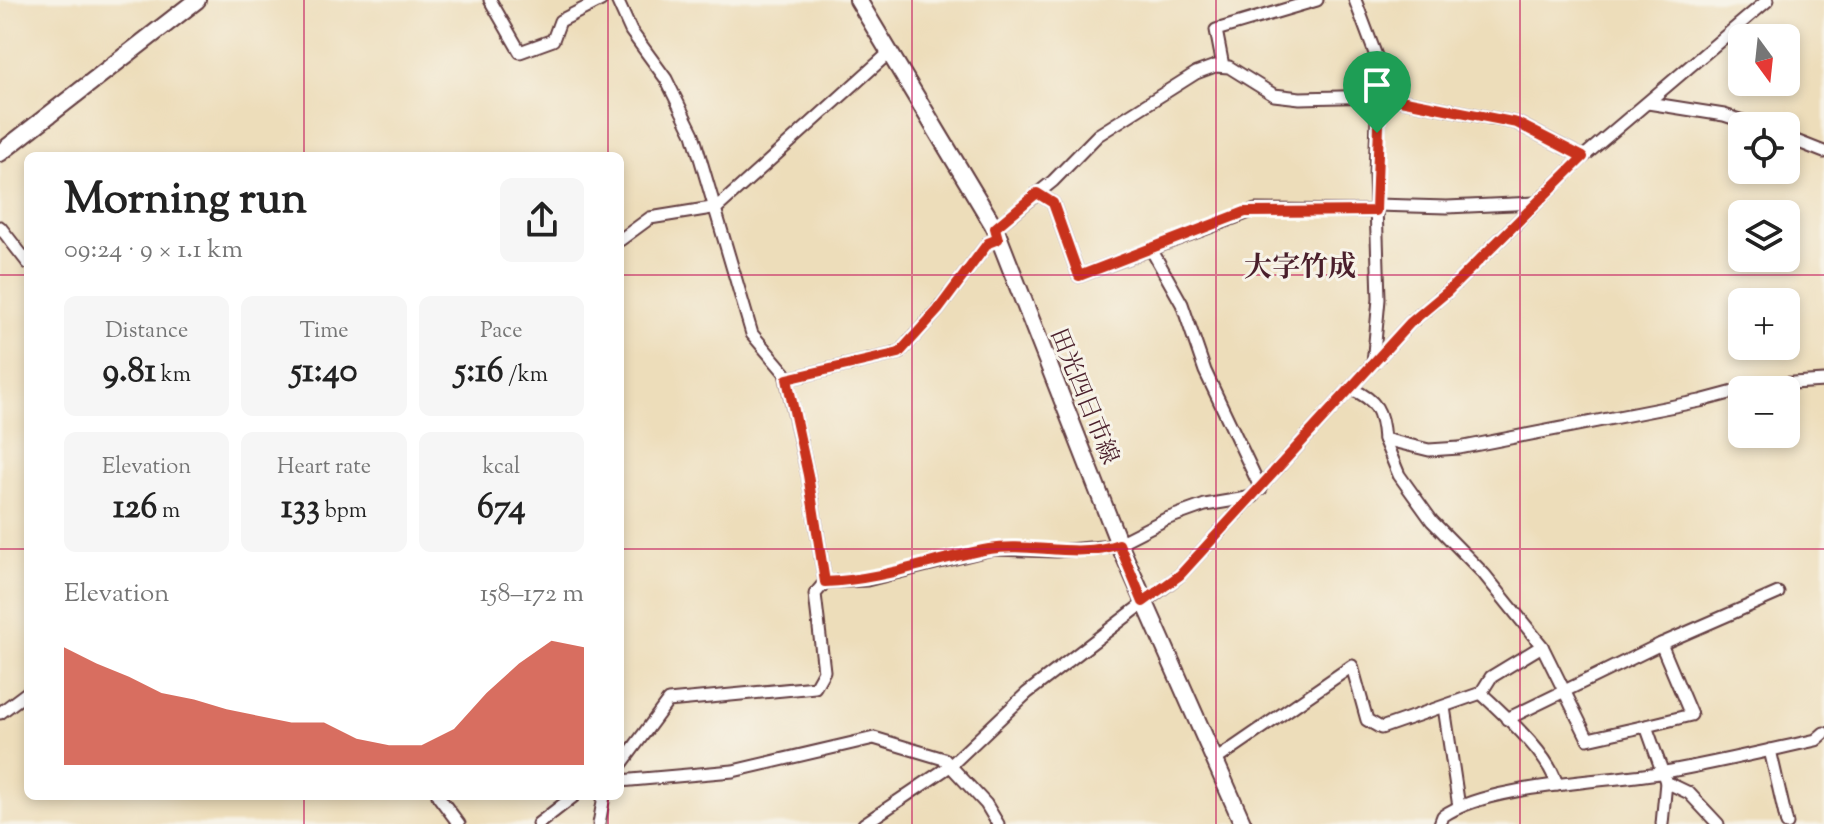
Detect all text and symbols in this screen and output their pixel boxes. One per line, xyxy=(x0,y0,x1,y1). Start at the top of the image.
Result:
north arrow xyxy=(1728,24,1800,96)
map controls xyxy=(1728,24,1800,448)
pin xyxy=(1343,51,1411,133)
icon: arrive xyxy=(1355,63,1399,107)
button: locate xyxy=(1728,112,1800,184)
text: Morning run xyxy=(64,170,307,233)
button: share xyxy=(500,178,584,262)
button: layers xyxy=(1728,200,1800,272)
text: 09:24 · 9 × 1.1 km xyxy=(64,232,243,269)
district label: 大字竹成 xyxy=(1244,249,1356,289)
button: + xyxy=(1728,288,1800,360)
text: Distance xyxy=(105,316,188,348)
text: Time xyxy=(300,316,348,348)
text: Pace xyxy=(480,316,522,348)
street label: 田光四日市線 xyxy=(1040,324,1126,470)
text: 9.81 xyxy=(102,348,156,397)
text: 51:40 xyxy=(291,348,357,397)
text: 5:16 xyxy=(455,348,504,397)
text: km xyxy=(156,360,191,392)
text: /km xyxy=(504,360,548,392)
button: − xyxy=(1728,376,1800,448)
text: Elevation xyxy=(102,452,191,484)
text: Heart rate xyxy=(277,452,371,484)
text: kcal xyxy=(482,452,520,484)
text: 126 xyxy=(113,484,157,533)
text: 133 xyxy=(281,484,320,533)
text: 674 xyxy=(477,484,526,533)
text: m xyxy=(157,496,180,528)
text: bpm xyxy=(320,496,367,528)
text: Elevation xyxy=(64,576,169,613)
text: 158–172 m xyxy=(480,576,584,613)

